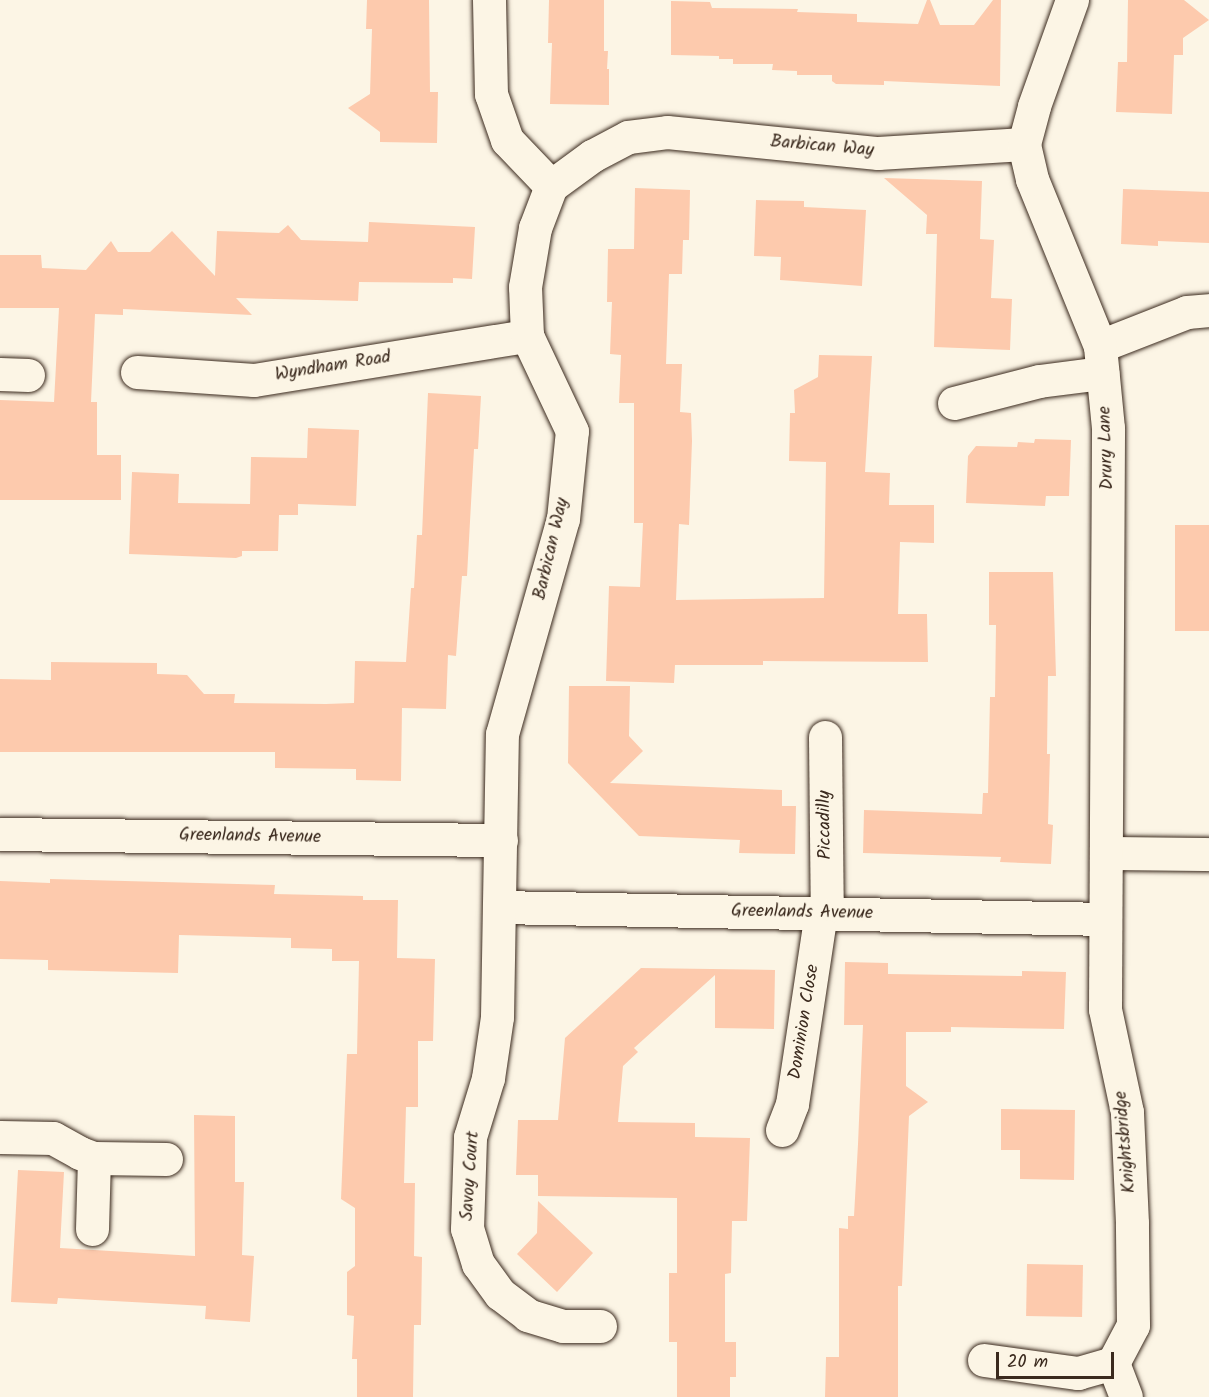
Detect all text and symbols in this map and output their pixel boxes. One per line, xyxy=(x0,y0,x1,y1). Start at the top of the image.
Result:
street label: Barbican Way xyxy=(769,132,875,162)
street label: Wyndham Road xyxy=(274,347,392,387)
street label: Drury Lane xyxy=(1095,406,1119,490)
street label: Barbican Way xyxy=(530,496,574,602)
street label: Piccadilly xyxy=(815,790,837,860)
street label: Greenlands Avenue xyxy=(179,825,321,849)
street label: Greenlands Avenue xyxy=(731,901,873,925)
street label: Dominion Close xyxy=(785,963,825,1081)
street label: Knightsbridge xyxy=(1111,1090,1141,1194)
street label: Savoy Court xyxy=(457,1130,485,1222)
scale bar xyxy=(999,1340,1118,1378)
text: 20 m xyxy=(1007,1348,1048,1377)

